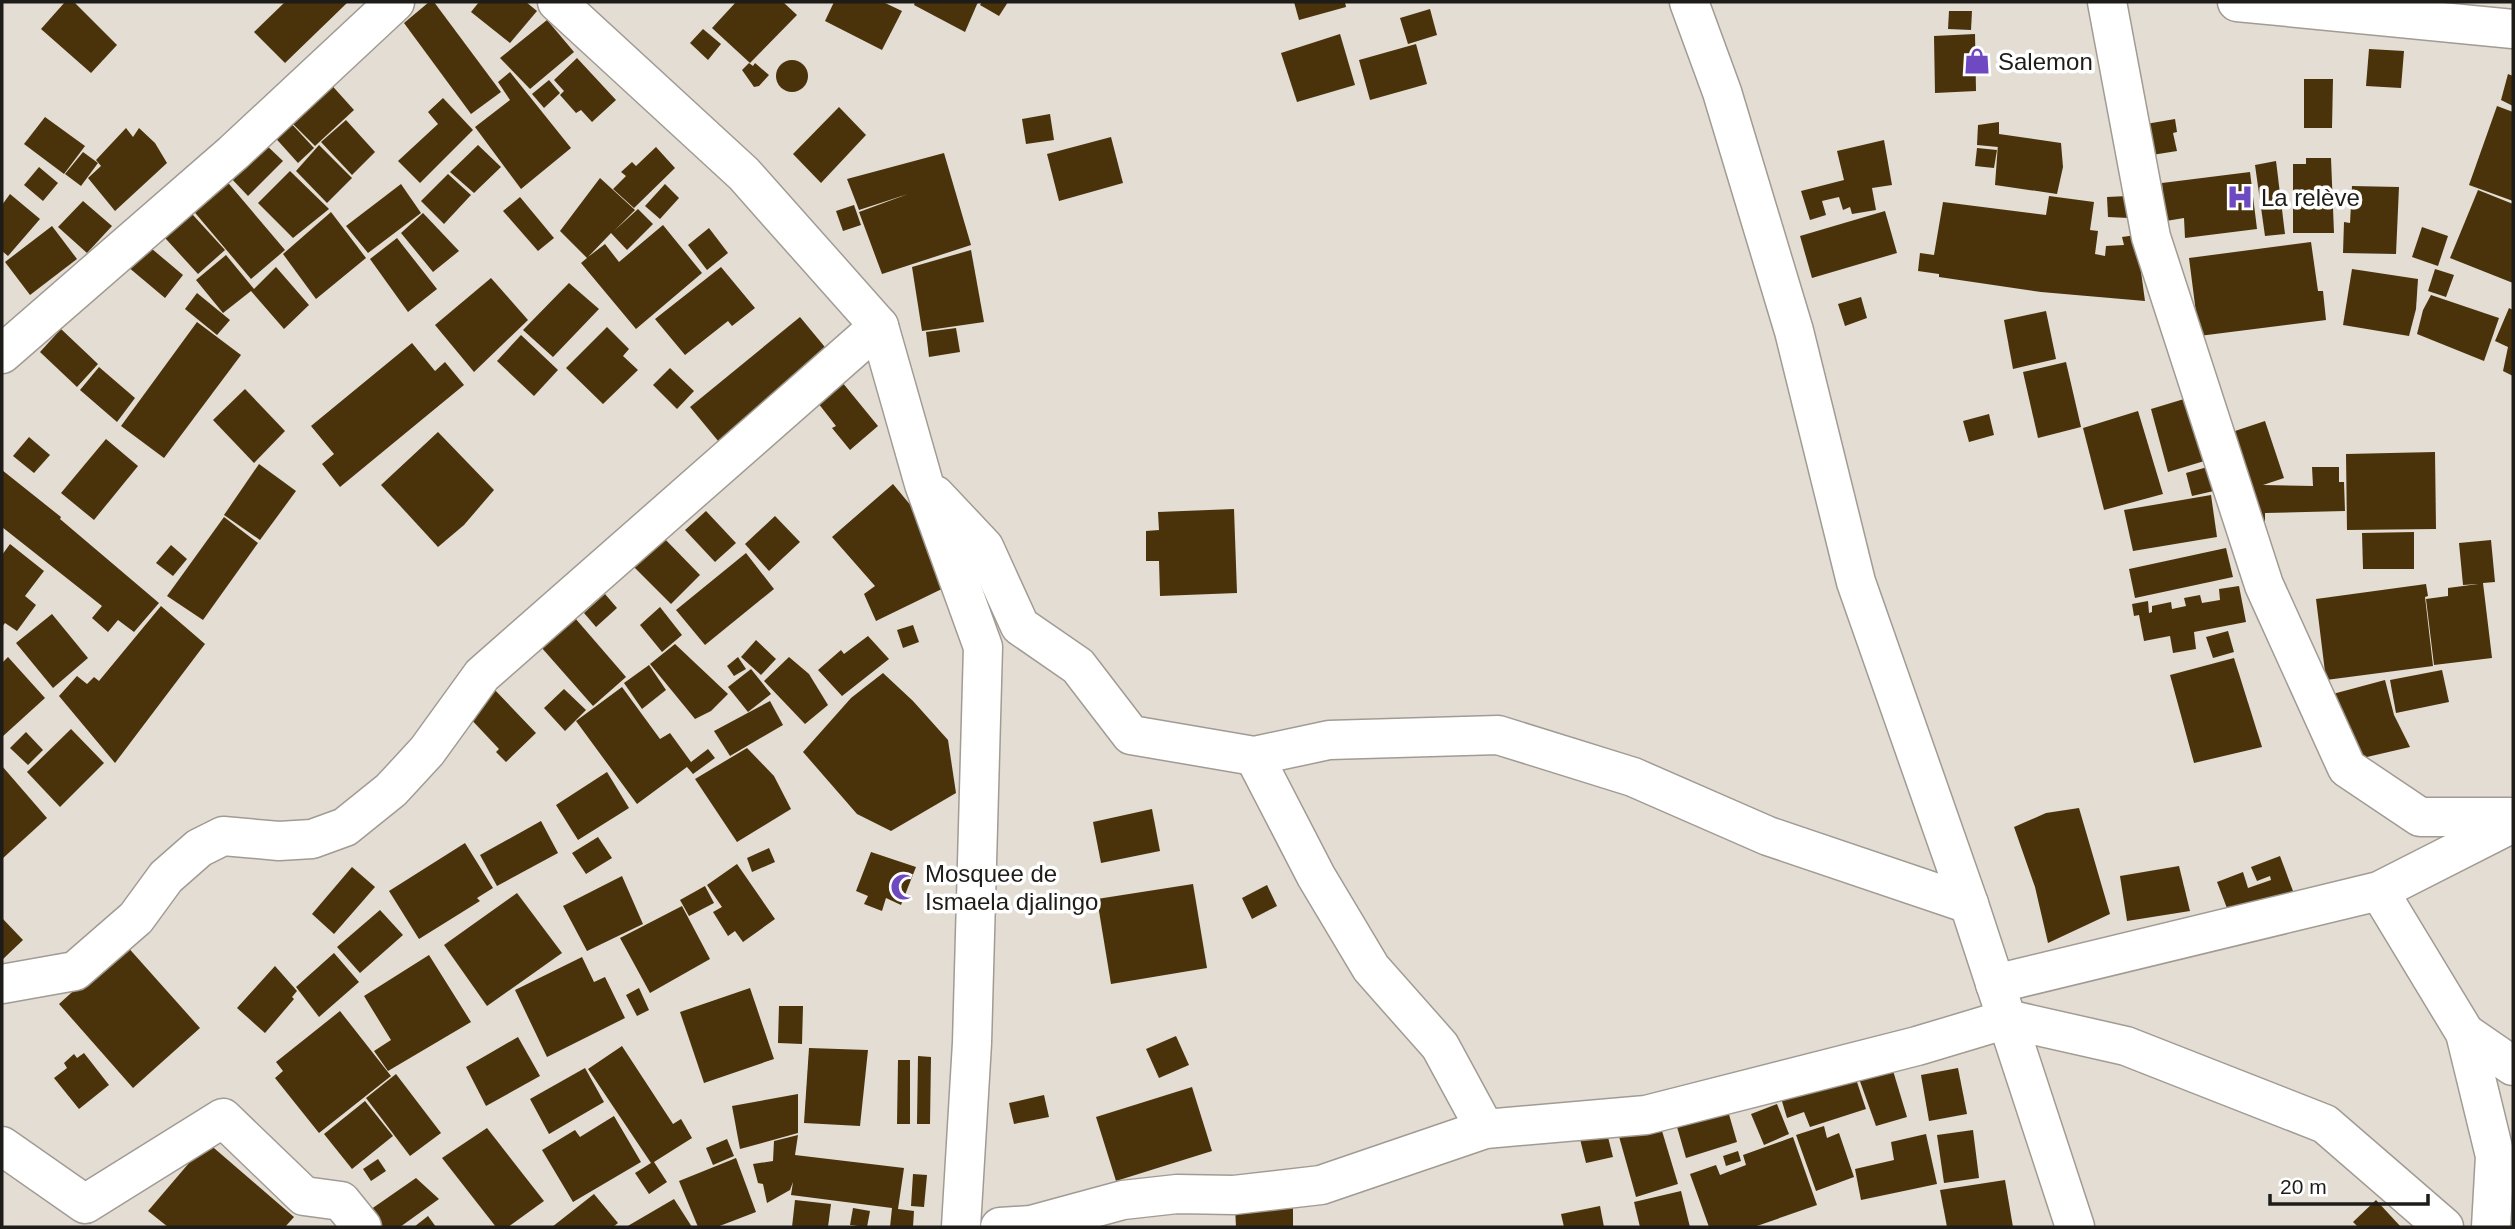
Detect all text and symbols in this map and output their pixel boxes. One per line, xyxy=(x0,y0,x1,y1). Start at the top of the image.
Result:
shop icon: Salemon xyxy=(1962,46,1992,76)
place label: Salemon xyxy=(1998,48,2093,75)
hospital icon: La relève xyxy=(2225,182,2255,212)
place label: La relève xyxy=(2261,184,2360,211)
place label: Mosquee de Ismaela djalingo xyxy=(925,860,1098,915)
mosque icon: Mosquee de Ismaela djalingo xyxy=(889,872,919,902)
scale bar xyxy=(2270,1162,2428,1206)
text: 20 m xyxy=(2280,1175,2327,1198)

